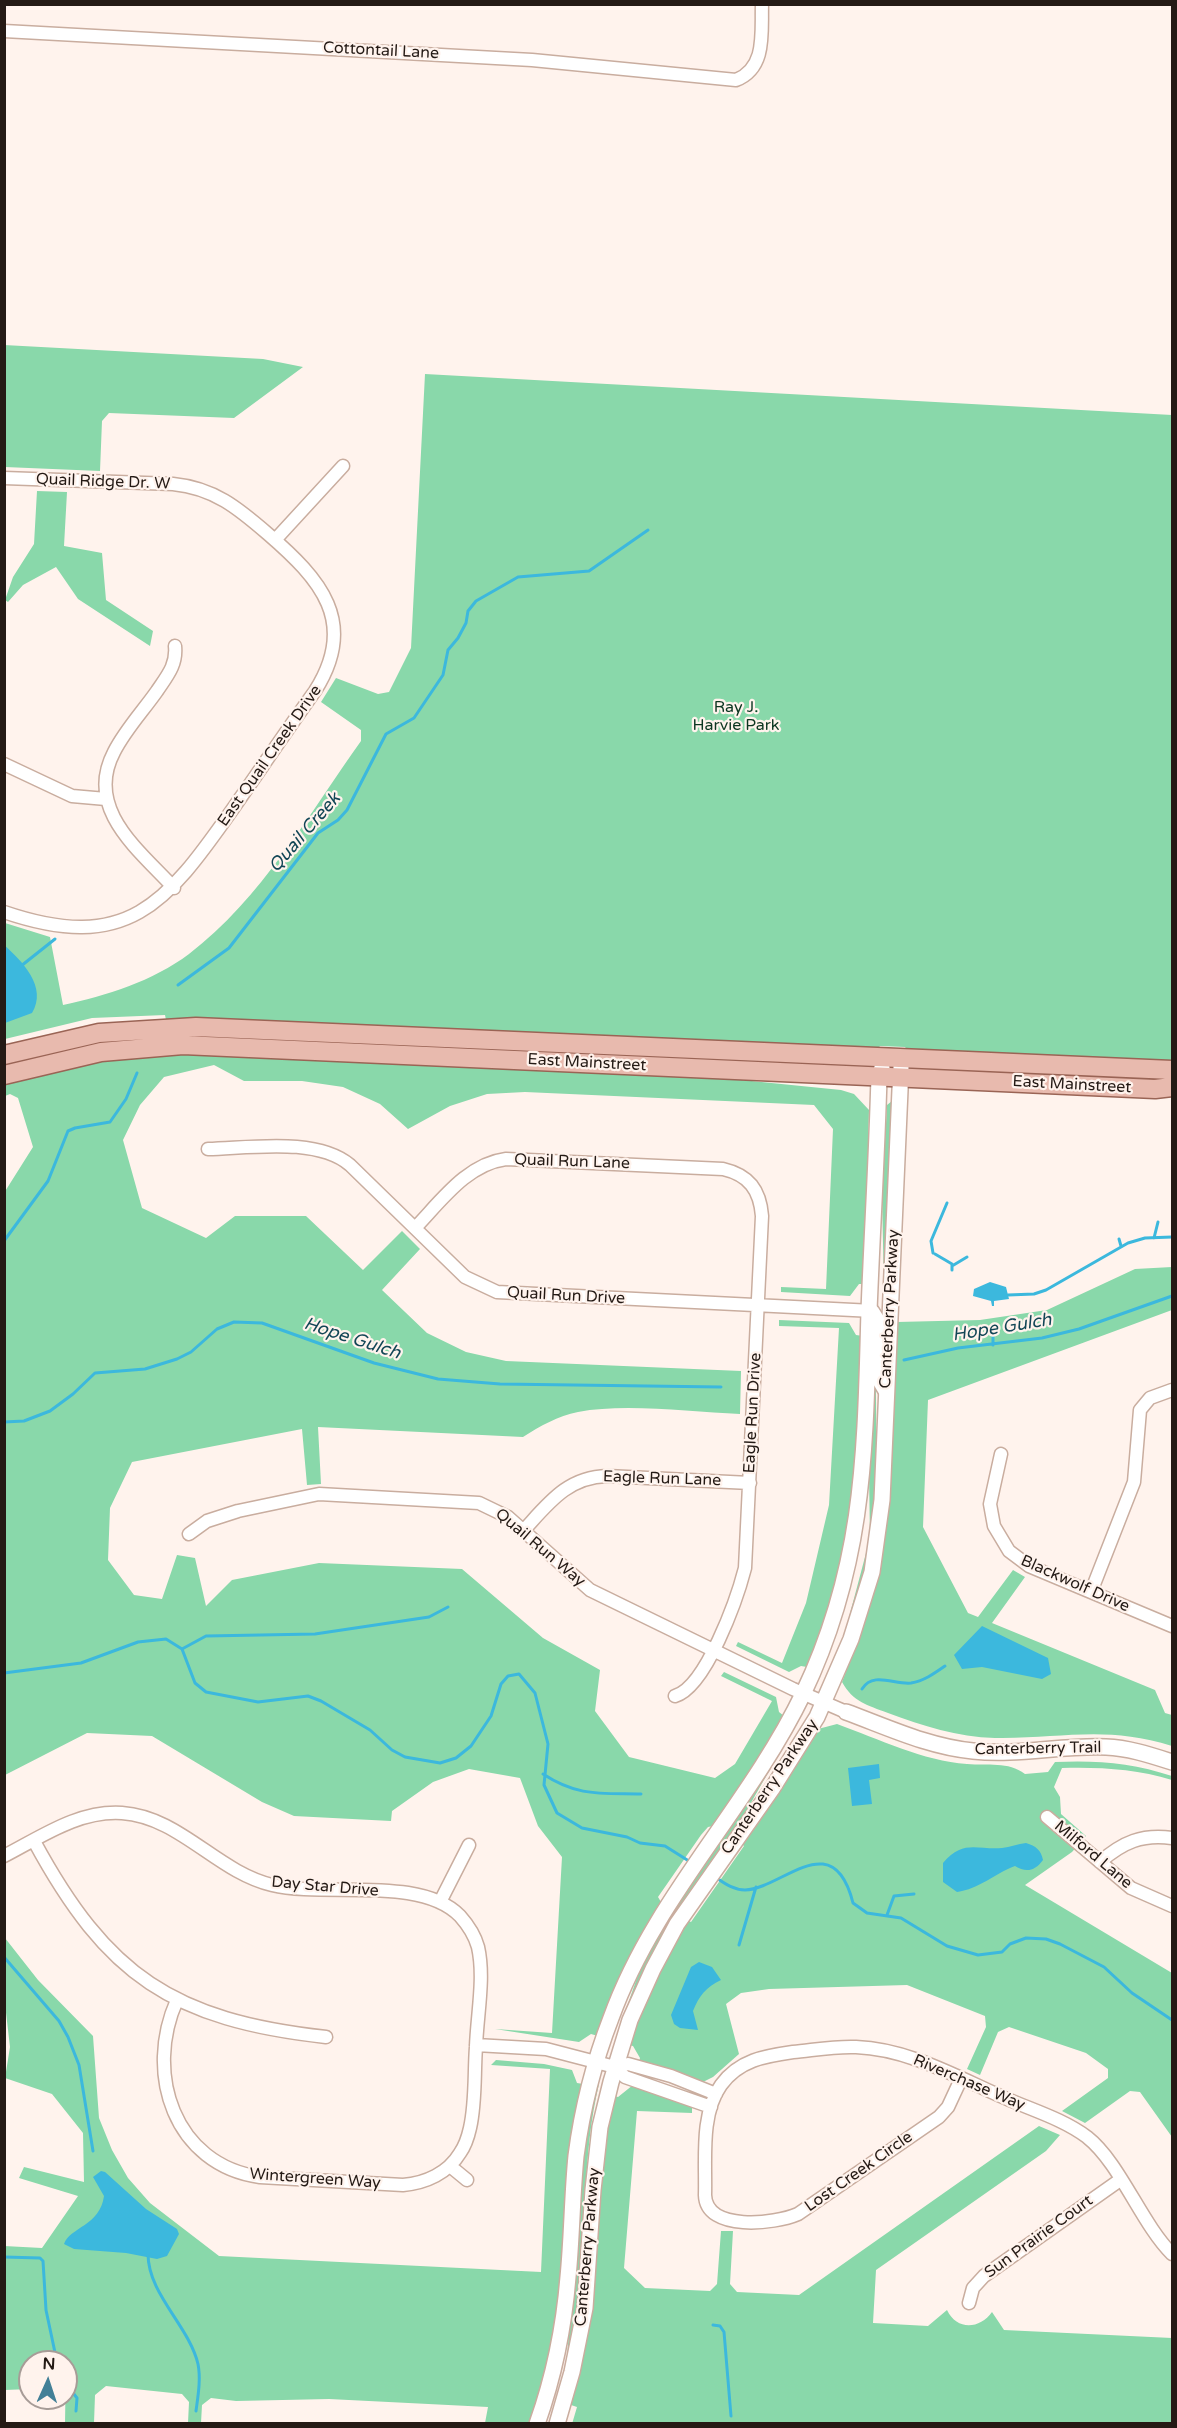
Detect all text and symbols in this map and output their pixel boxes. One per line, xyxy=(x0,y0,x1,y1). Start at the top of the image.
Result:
street label: Cottontail Lane xyxy=(322,38,440,64)
street label: Quail Ridge Dr. W xyxy=(35,470,171,494)
street label: East Quail Creek Drive xyxy=(214,682,326,830)
park label: Ray J. Harvie Park xyxy=(692,698,780,736)
water label: Quail Creek xyxy=(265,789,345,877)
street label: East Mainstreet xyxy=(527,1050,647,1076)
street label: East Mainstreet xyxy=(1012,1072,1132,1098)
street label: Quail Run Lane xyxy=(514,1150,630,1174)
street label: Canterberry Parkway xyxy=(876,1229,904,1389)
street label: Quail Run Drive xyxy=(506,1283,626,1309)
water label: Hope Gulch xyxy=(951,1310,1053,1346)
water label: Hope Gulch xyxy=(301,1313,403,1365)
street label: Eagle Run Drive xyxy=(740,1352,766,1474)
street label: Eagle Run Lane xyxy=(602,1467,722,1491)
street label: Quail Run Way xyxy=(491,1505,589,1591)
street label: Blackwolf Drive xyxy=(1018,1551,1132,1617)
street label: Canterberry Parkway xyxy=(718,1716,822,1858)
street label: Canterberry Trail xyxy=(974,1738,1102,1760)
street label: Milford Lane xyxy=(1050,1817,1136,1893)
street label: Day Star Drive xyxy=(270,1873,380,1901)
street label: Riverchase Way xyxy=(910,2051,1028,2115)
street label: Lost Creek Circle xyxy=(801,2128,917,2216)
street label: Wintergreen Way xyxy=(249,2165,381,2193)
street label: Canterberry Parkway xyxy=(571,2167,605,2327)
street label: Sun Prairie Court xyxy=(981,2191,1097,2283)
north arrow xyxy=(18,2350,78,2410)
text: N xyxy=(42,2354,56,2374)

